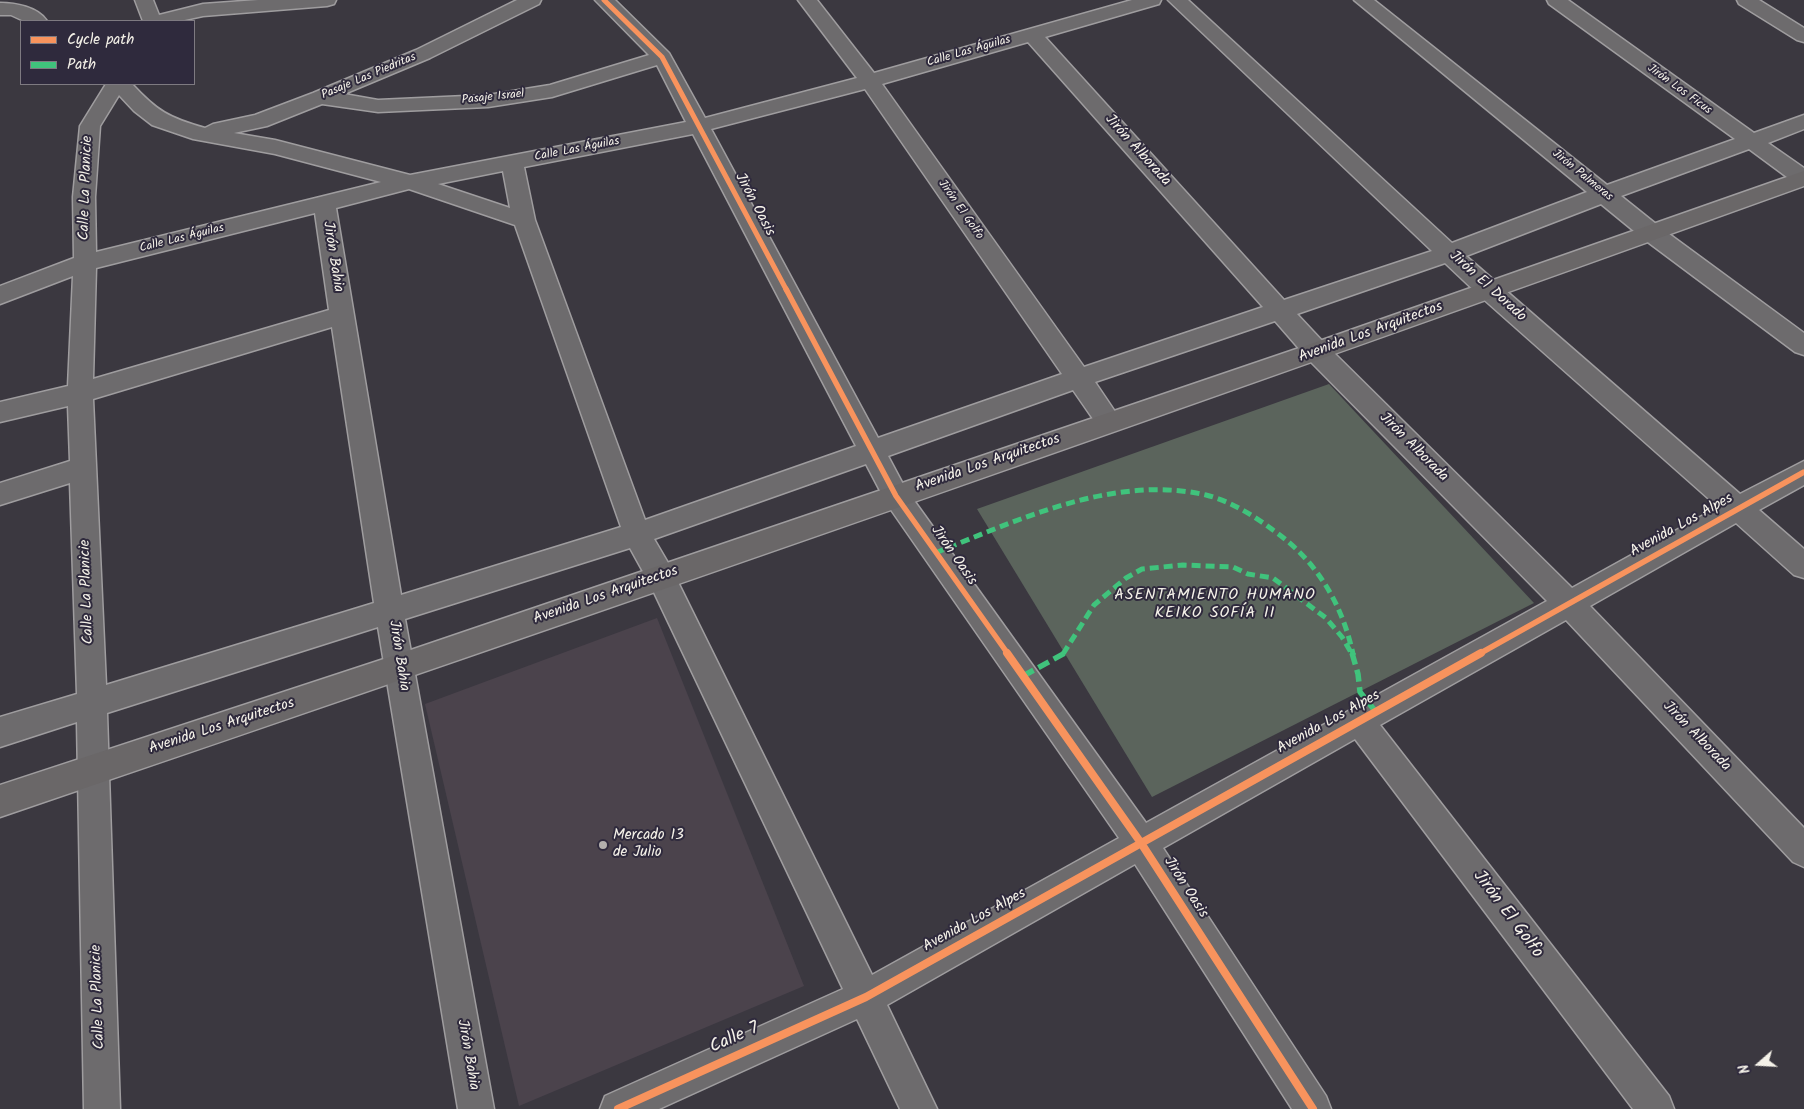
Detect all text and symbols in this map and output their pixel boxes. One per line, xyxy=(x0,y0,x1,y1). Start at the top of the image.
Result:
legend xyxy=(20,20,195,85)
text: Cycle path xyxy=(67,28,134,52)
street label: Calle Las Águilas xyxy=(926,33,1012,71)
street label: Pasaje Las Piedritas xyxy=(320,51,418,103)
text: Path xyxy=(67,53,96,77)
street label: Jirón Los Ficus xyxy=(1644,62,1714,118)
street label: Pasaje Israel xyxy=(461,88,525,108)
street label: Jirón Alborada xyxy=(1100,111,1174,191)
street label: Calle La Planicie xyxy=(76,135,98,241)
street label: Calle Las Águilas xyxy=(533,135,621,165)
street label: Jirón Palmeras xyxy=(1549,147,1615,205)
street label: Jirón Oasis xyxy=(730,170,778,240)
street label: Jirón El Golfo xyxy=(934,177,986,243)
street label: Jirón Bahia xyxy=(318,220,346,294)
street label: Calle Las Águilas xyxy=(138,222,226,256)
street label: Jirón El Dorado xyxy=(1445,248,1529,326)
street label: Avenida Los Arquitectos xyxy=(1297,299,1445,367)
street label: Jirón Alborada xyxy=(1375,410,1451,486)
street label: Avenida Los Arquitectos xyxy=(913,431,1063,497)
street label: Avenida Los Alpes xyxy=(1627,490,1737,562)
street label: Jirón Oasis xyxy=(926,523,980,589)
street label: Calle La Planicie xyxy=(77,539,99,645)
street label: Avenida Los Arquitectos xyxy=(531,563,681,629)
district label: ASENTAMIENTO HUMANO KEIKO SOFÍA II xyxy=(1112,586,1318,624)
street label: Jirón Bahia xyxy=(384,619,412,693)
street label: Avenida Los Alpes xyxy=(1274,687,1384,759)
street label: Avenida Los Arquitectos xyxy=(147,695,297,759)
street label: Jirón Alborada xyxy=(1658,698,1734,776)
place label: Mercado 13 de Julio xyxy=(613,827,684,862)
marker: Mercado 13 de Julio xyxy=(597,839,609,851)
street label: Jirón Oasis xyxy=(1159,854,1211,922)
street label: Jirón El Golfo xyxy=(1467,867,1547,963)
street label: Avenida Los Alpes xyxy=(920,885,1030,957)
street label: Calle La Planicie xyxy=(88,944,110,1050)
street label: Jirón Bahia xyxy=(452,1018,482,1092)
street label: Calle 7 xyxy=(707,1019,763,1059)
north arrow xyxy=(1734,1039,1784,1089)
text: N xyxy=(1733,1061,1757,1077)

